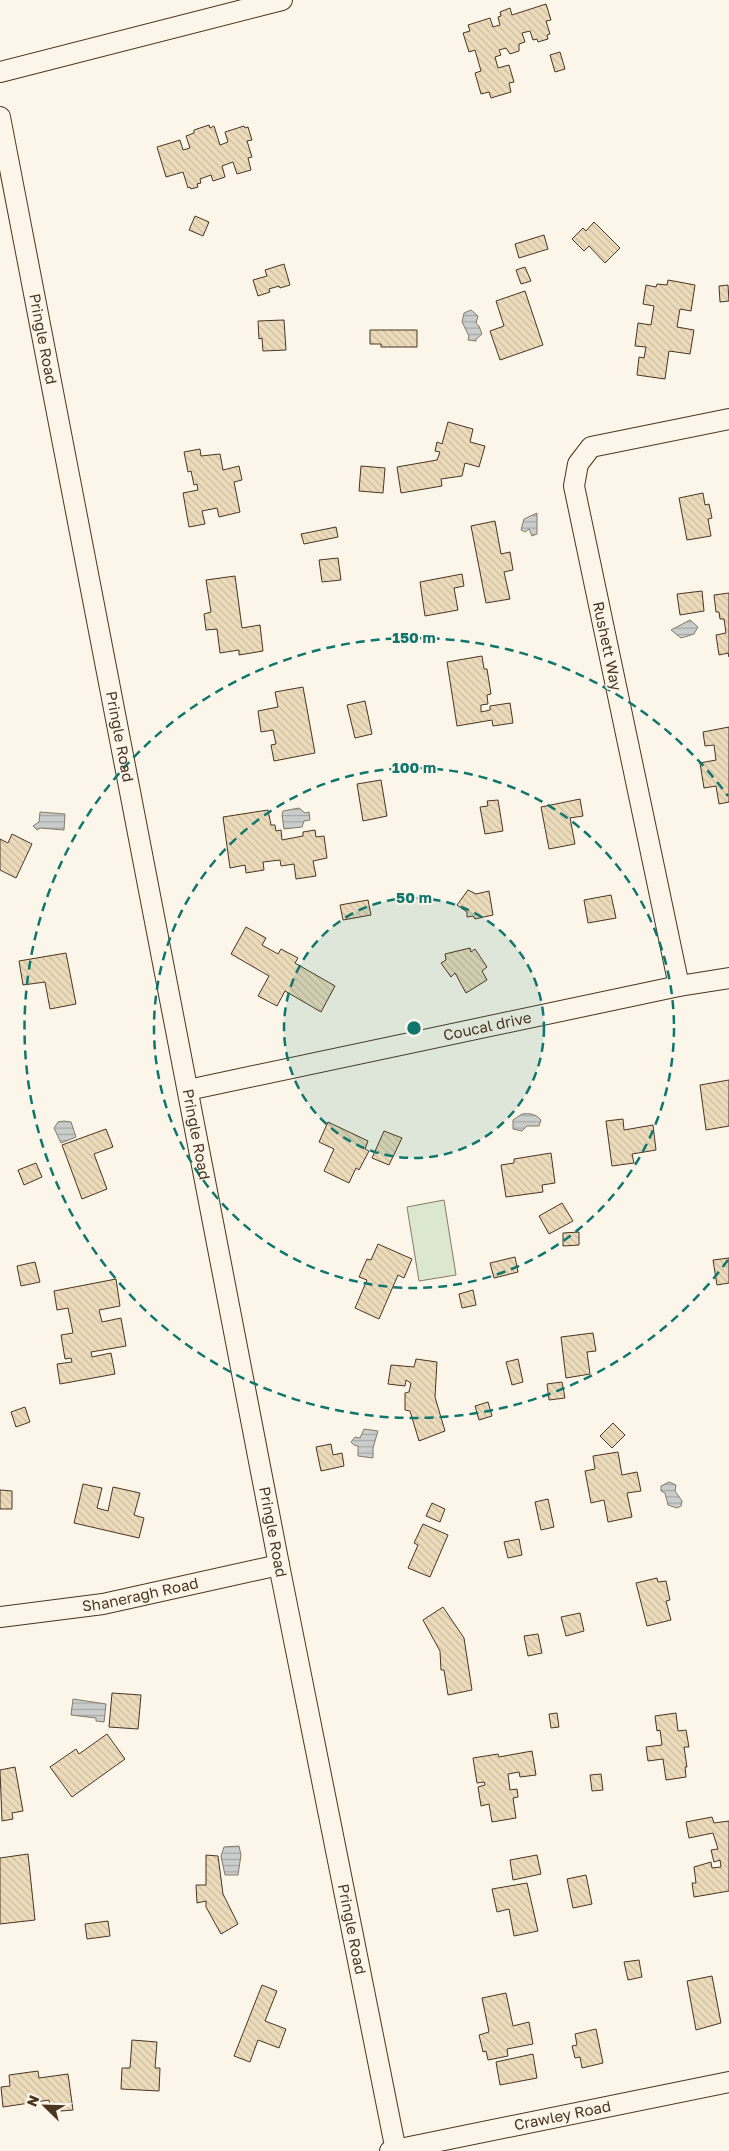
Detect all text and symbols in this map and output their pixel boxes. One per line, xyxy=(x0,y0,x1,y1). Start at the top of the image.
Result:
street label: Pringle Road xyxy=(26,292,61,386)
street label: Rushett Way xyxy=(590,599,626,693)
text: 150 m xyxy=(392,628,436,646)
street label: Pringle Road xyxy=(103,689,138,783)
text: 100 m xyxy=(392,758,436,776)
text: 50 m xyxy=(396,888,432,906)
street label: Coucal drive xyxy=(442,1007,533,1044)
centre of rings xyxy=(405,1019,423,1037)
street label: Pringle Road xyxy=(179,1087,215,1181)
street label: Pringle Road xyxy=(256,1485,291,1579)
street label: Shaneragh Road xyxy=(81,1573,200,1615)
street label: Pringle Road xyxy=(335,1882,371,1976)
north arrow xyxy=(20,2081,70,2131)
text: N xyxy=(23,2093,42,2109)
street label: Crawley Road xyxy=(512,2096,612,2134)

